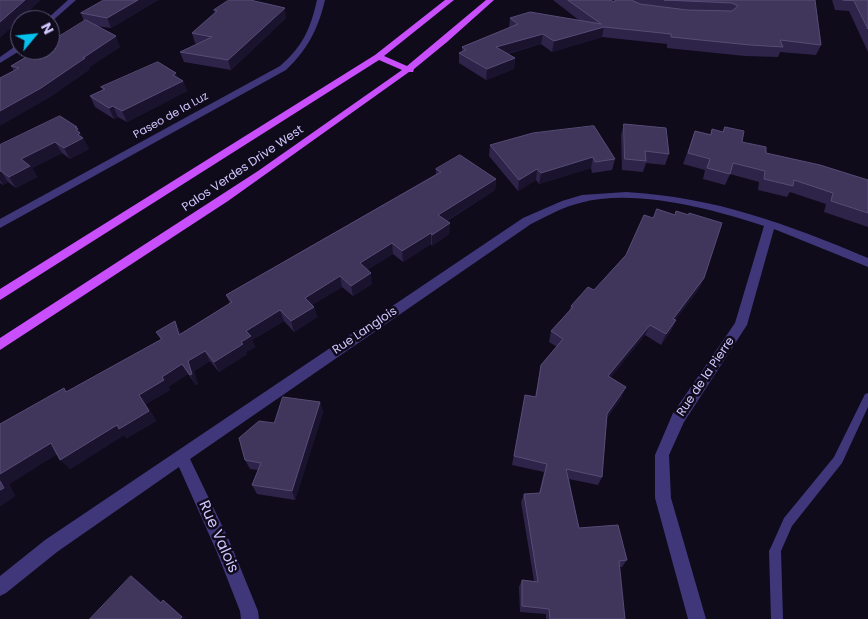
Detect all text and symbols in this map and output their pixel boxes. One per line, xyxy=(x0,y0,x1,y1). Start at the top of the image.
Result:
north arrow xyxy=(10,10,60,60)
text: N xyxy=(36,19,59,38)
street label: Paseo de la Luz xyxy=(131,90,211,142)
street label: Palos Verdes Drive West xyxy=(180,123,306,215)
street label: Rue Langlois xyxy=(330,304,400,358)
street label: Rue de la Pierre xyxy=(674,335,738,419)
street label: Rue Valois xyxy=(194,498,242,576)

